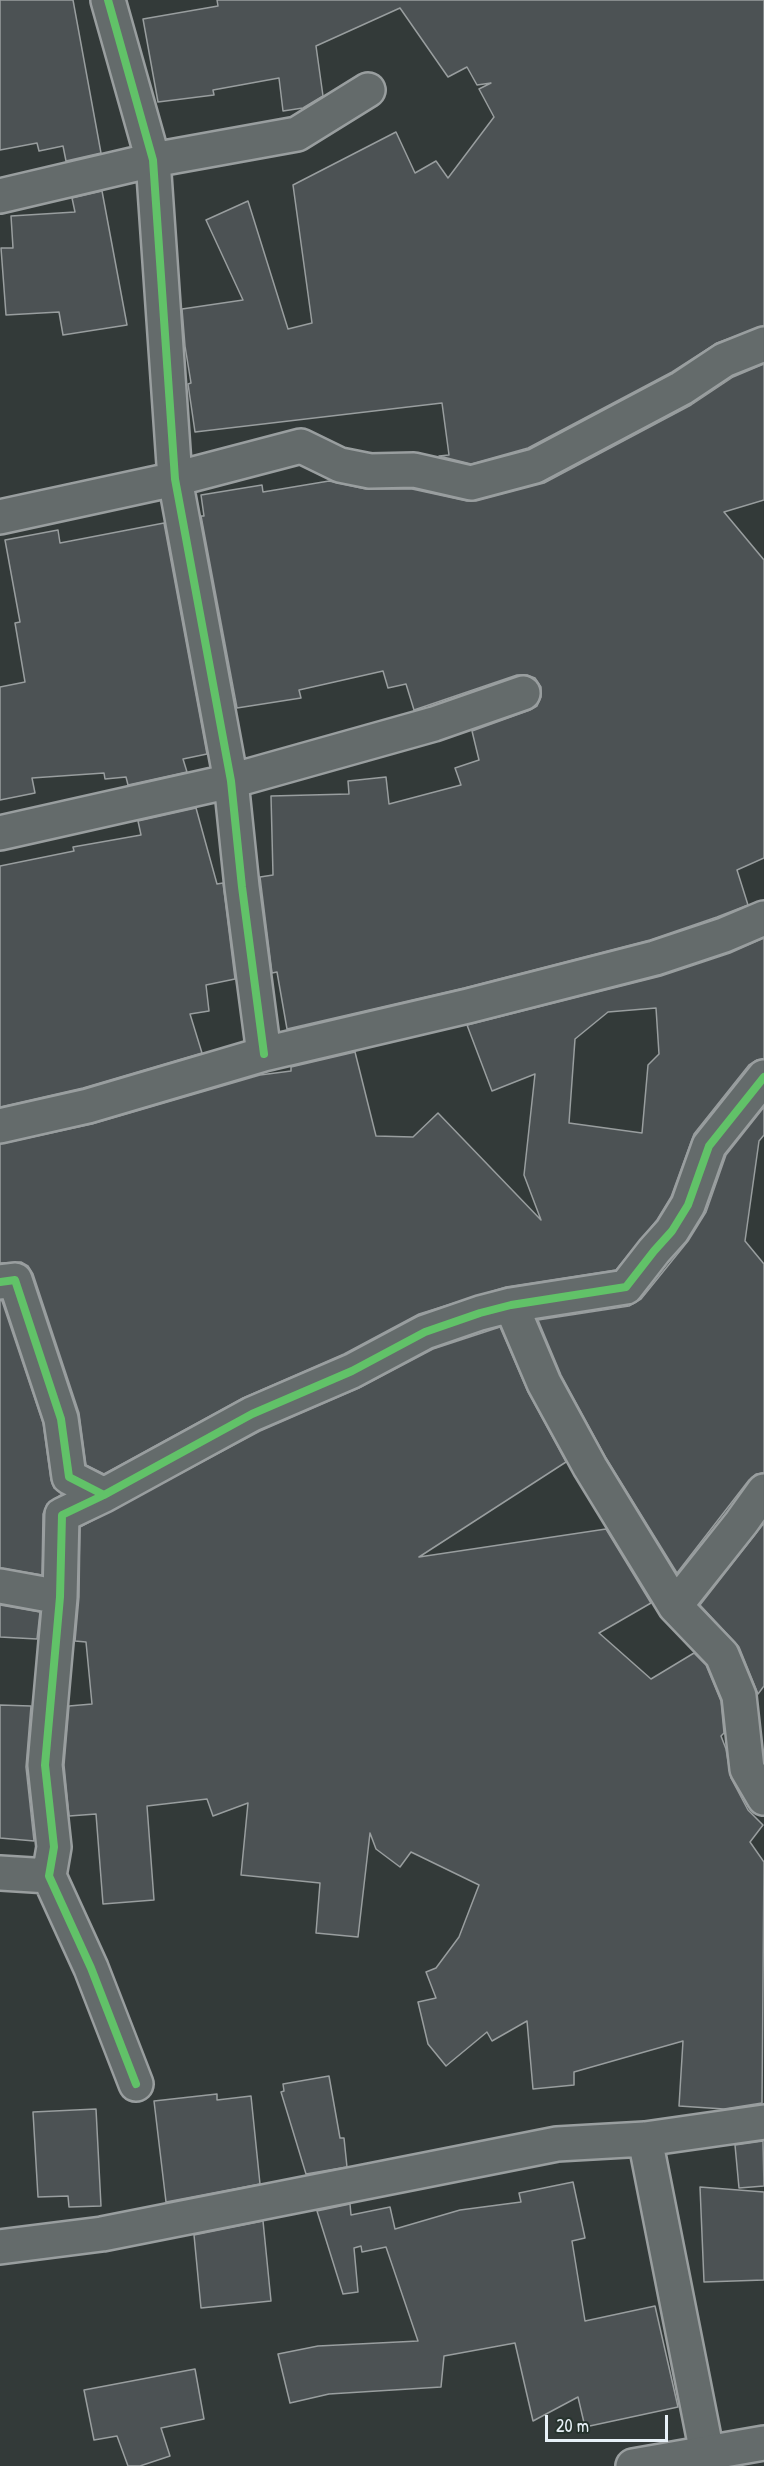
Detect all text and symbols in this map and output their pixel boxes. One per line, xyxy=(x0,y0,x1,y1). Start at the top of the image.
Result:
scale bar xyxy=(548,2403,671,2441)
text: 20 m xyxy=(556,2413,589,2438)

